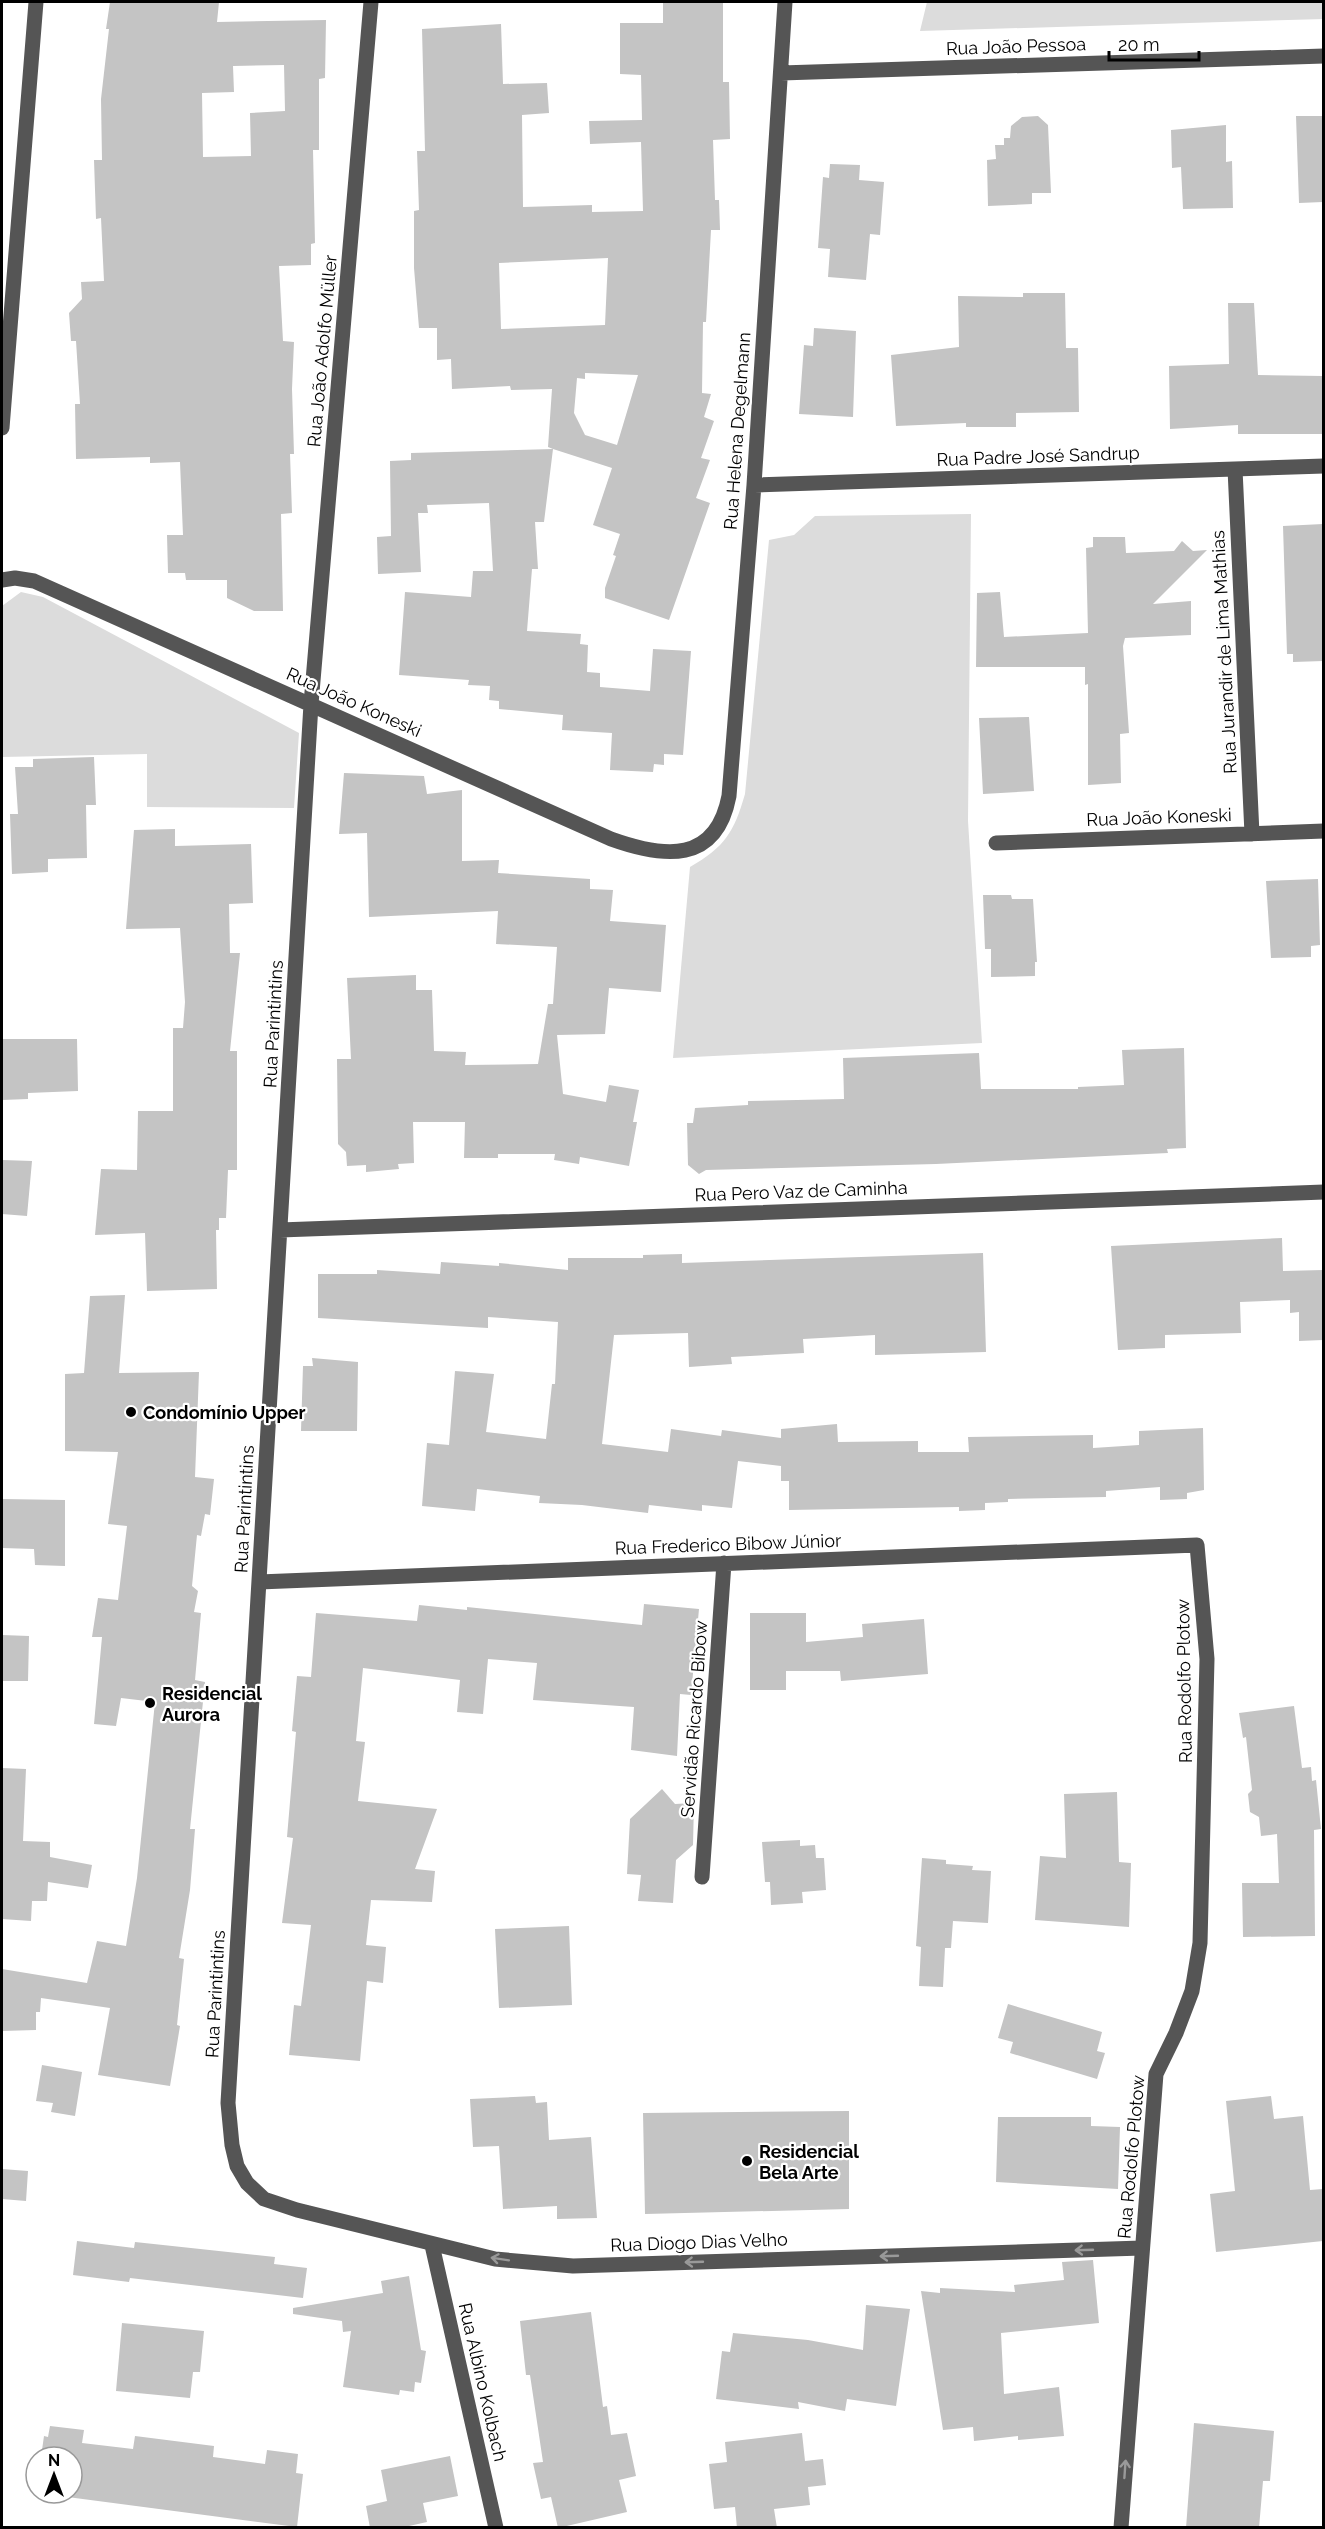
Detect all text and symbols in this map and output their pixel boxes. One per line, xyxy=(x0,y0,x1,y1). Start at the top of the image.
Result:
scale bar xyxy=(1109,24,1199,62)
street label: Rua João Pessoa xyxy=(946,33,1086,59)
text: 20 m xyxy=(1118,34,1160,55)
street label: Rua João Adolfo Müller xyxy=(303,253,341,448)
street label: Rua Helena Degelmann xyxy=(720,331,754,531)
street label: Rua Padre José Sandrup xyxy=(936,442,1140,470)
street label: Rua Jurandir de Lima Mathias xyxy=(1207,529,1241,774)
street label: Rua João Koneski xyxy=(283,663,425,741)
street label: Rua João Koneski xyxy=(1086,804,1232,830)
street label: Rua Parintintins xyxy=(259,959,287,1088)
street label: Rua Pero Vaz de Caminha xyxy=(694,1177,908,1205)
place label: Condomínio Upper xyxy=(143,1402,306,1423)
marker: Condomínio Upper xyxy=(124,1405,138,1419)
street label: Rua Parintintins xyxy=(230,1444,258,1573)
street label: Rua Frederico Bibow Júnior xyxy=(614,1530,842,1558)
street label: Rua Rodolfo Plotow xyxy=(1172,1598,1196,1763)
street label: Servidão Ricardo Bibow xyxy=(677,1619,711,1818)
place label: Residencial Aurora xyxy=(162,1683,262,1725)
marker: Residencial Aurora xyxy=(143,1696,157,1710)
street label: Rua Parintintins xyxy=(201,1929,229,2058)
street label: Rua Rodolfo Plotow xyxy=(1113,2074,1149,2240)
place label: Residencial Bela Arte xyxy=(759,2141,859,2183)
marker: Residencial Bela Arte xyxy=(740,2154,754,2168)
street label: Rua Diogo Dias Velho xyxy=(610,2228,788,2256)
one-way arrow xyxy=(1074,2244,1094,2255)
one-way arrow xyxy=(880,2250,900,2262)
one-way arrow xyxy=(490,2254,510,2265)
one-way arrow xyxy=(685,2256,705,2268)
street label: Rua Albino Kolbach xyxy=(455,2301,511,2463)
north arrow xyxy=(24,2445,84,2505)
text: N xyxy=(48,2451,60,2470)
one-way arrow xyxy=(1120,2460,1131,2480)

